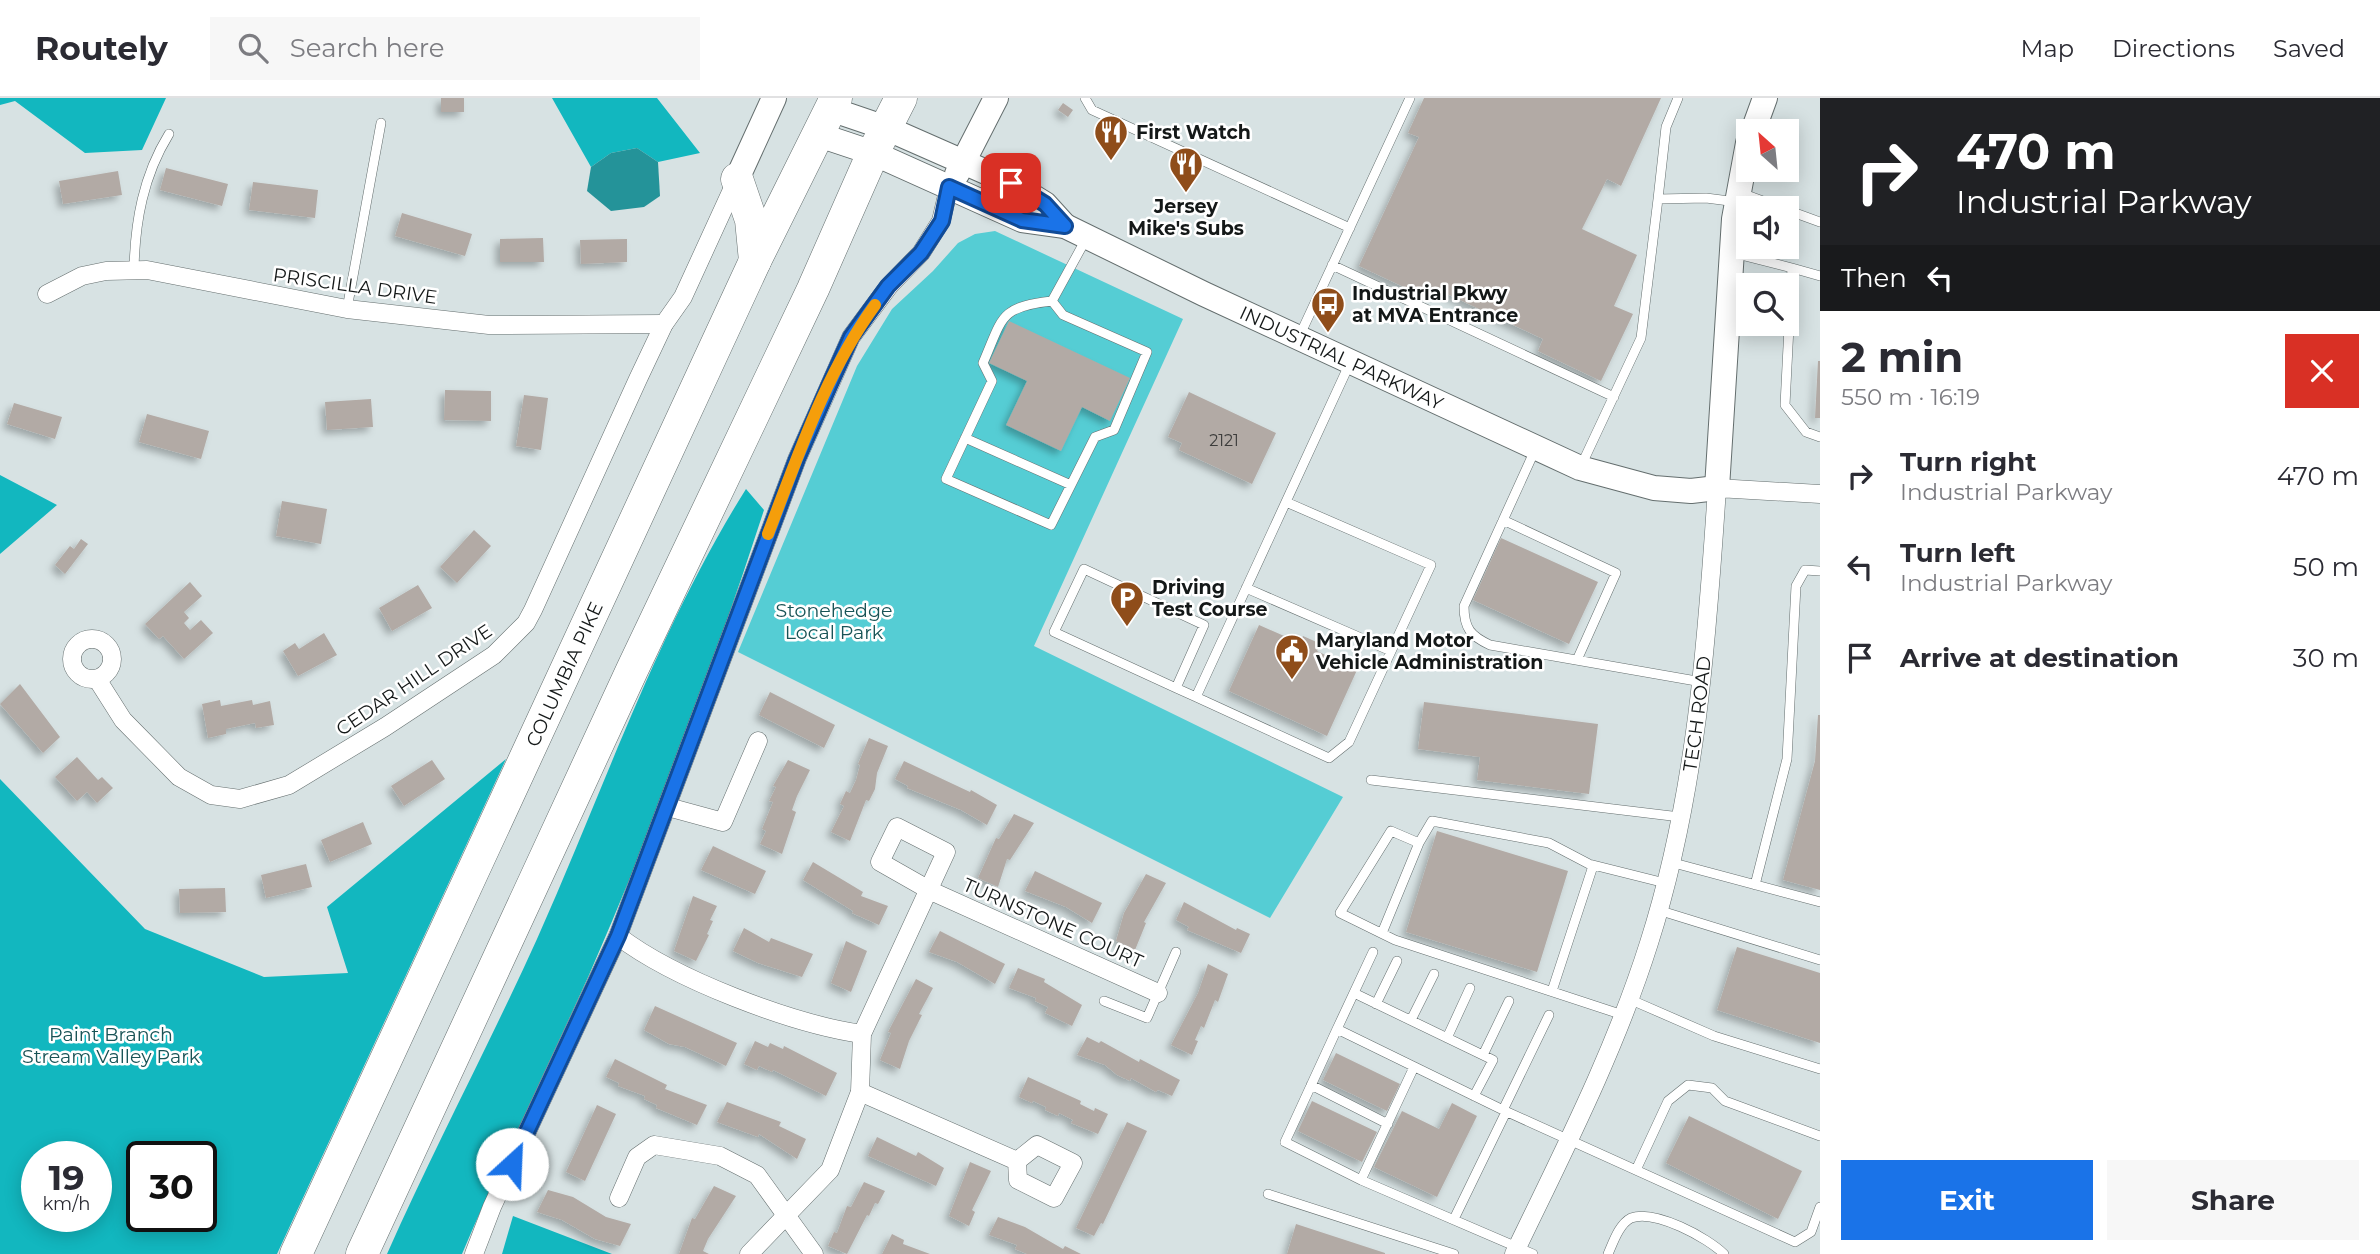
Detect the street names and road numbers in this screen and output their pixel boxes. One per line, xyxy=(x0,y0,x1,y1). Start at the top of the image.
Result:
street label: PRISCILLA DRIVE xyxy=(272,263,438,309)
street label: INDUSTRIAL PARKWAY xyxy=(1236,301,1448,415)
street label: COLUMBIA PIKE xyxy=(521,598,608,750)
street label: CEDAR HILL DRIVE xyxy=(332,619,496,741)
street label: TECH ROAD xyxy=(1678,655,1715,773)
street label: TURNSTONE COURT xyxy=(960,873,1147,973)

